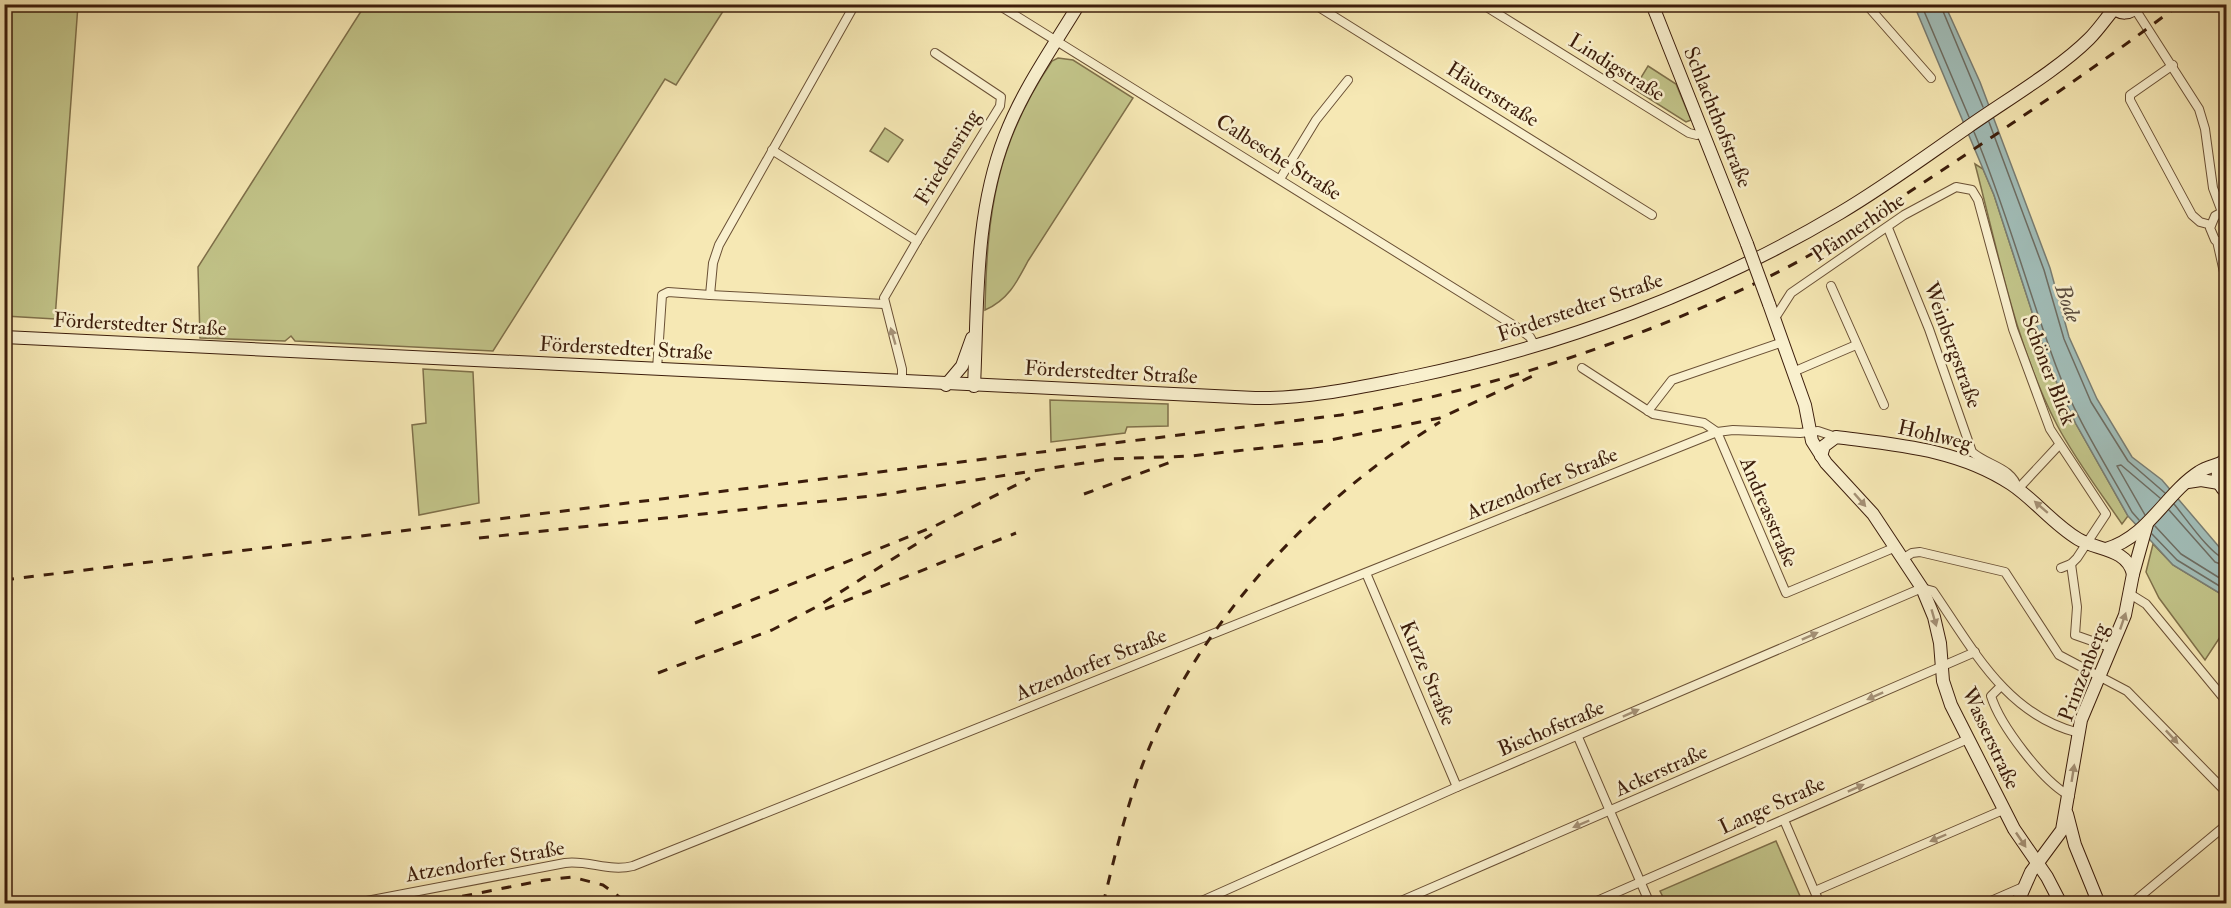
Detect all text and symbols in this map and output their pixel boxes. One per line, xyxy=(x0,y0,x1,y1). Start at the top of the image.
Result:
street label: Lindigstraße xyxy=(1564,27,1670,108)
street label: Schlachthofstraße xyxy=(1677,43,1758,192)
street label: Häuerstraße xyxy=(1442,55,1544,134)
street label: Friedensring xyxy=(908,104,987,210)
street label: Calbesche Straße xyxy=(1211,108,1347,207)
street label: Pfännerhöhe xyxy=(1807,186,1910,268)
street label: Förderstedter Straße xyxy=(1494,266,1667,348)
street label: Weinbergstraße xyxy=(1917,277,1988,412)
water label: Bode xyxy=(2048,279,2088,327)
street label: Förderstedter Straße xyxy=(53,306,227,343)
street label: Schöner Blick xyxy=(2015,311,2082,429)
one-way arrow xyxy=(887,327,897,345)
street label: Förderstedter Straße xyxy=(539,330,713,367)
street label: Förderstedter Straße xyxy=(1024,354,1198,391)
street label: Hohlweg xyxy=(1895,414,1975,457)
street label: Atzendorfer Straße xyxy=(1462,441,1622,526)
street label: Andreasstraße xyxy=(1733,452,1804,572)
one-way arrow xyxy=(1853,492,1867,507)
one-way arrow xyxy=(2034,501,2049,514)
one-way arrow xyxy=(1930,609,1939,627)
one-way arrow xyxy=(2118,612,2128,630)
street label: Kurze Straße xyxy=(1393,617,1462,730)
street label: Prinzenberg xyxy=(2052,619,2115,725)
street label: Atzendorfer Straße xyxy=(1011,622,1171,707)
one-way arrow xyxy=(1802,631,1819,640)
street label: Wasserstraße xyxy=(1955,682,2026,794)
one-way arrow xyxy=(1866,691,1884,701)
street label: Bischofstraße xyxy=(1494,694,1609,763)
one-way arrow xyxy=(1623,709,1640,718)
one-way arrow xyxy=(2165,730,2179,745)
street label: Ackerstraße xyxy=(1610,738,1712,803)
one-way arrow xyxy=(2069,764,2078,783)
street label: Lange Straße xyxy=(1715,770,1830,841)
one-way arrow xyxy=(1848,783,1866,793)
one-way arrow xyxy=(1572,820,1590,829)
one-way arrow xyxy=(2015,832,2026,848)
street label: Atzendorfer Straße xyxy=(403,834,567,889)
one-way arrow xyxy=(1929,834,1947,843)

